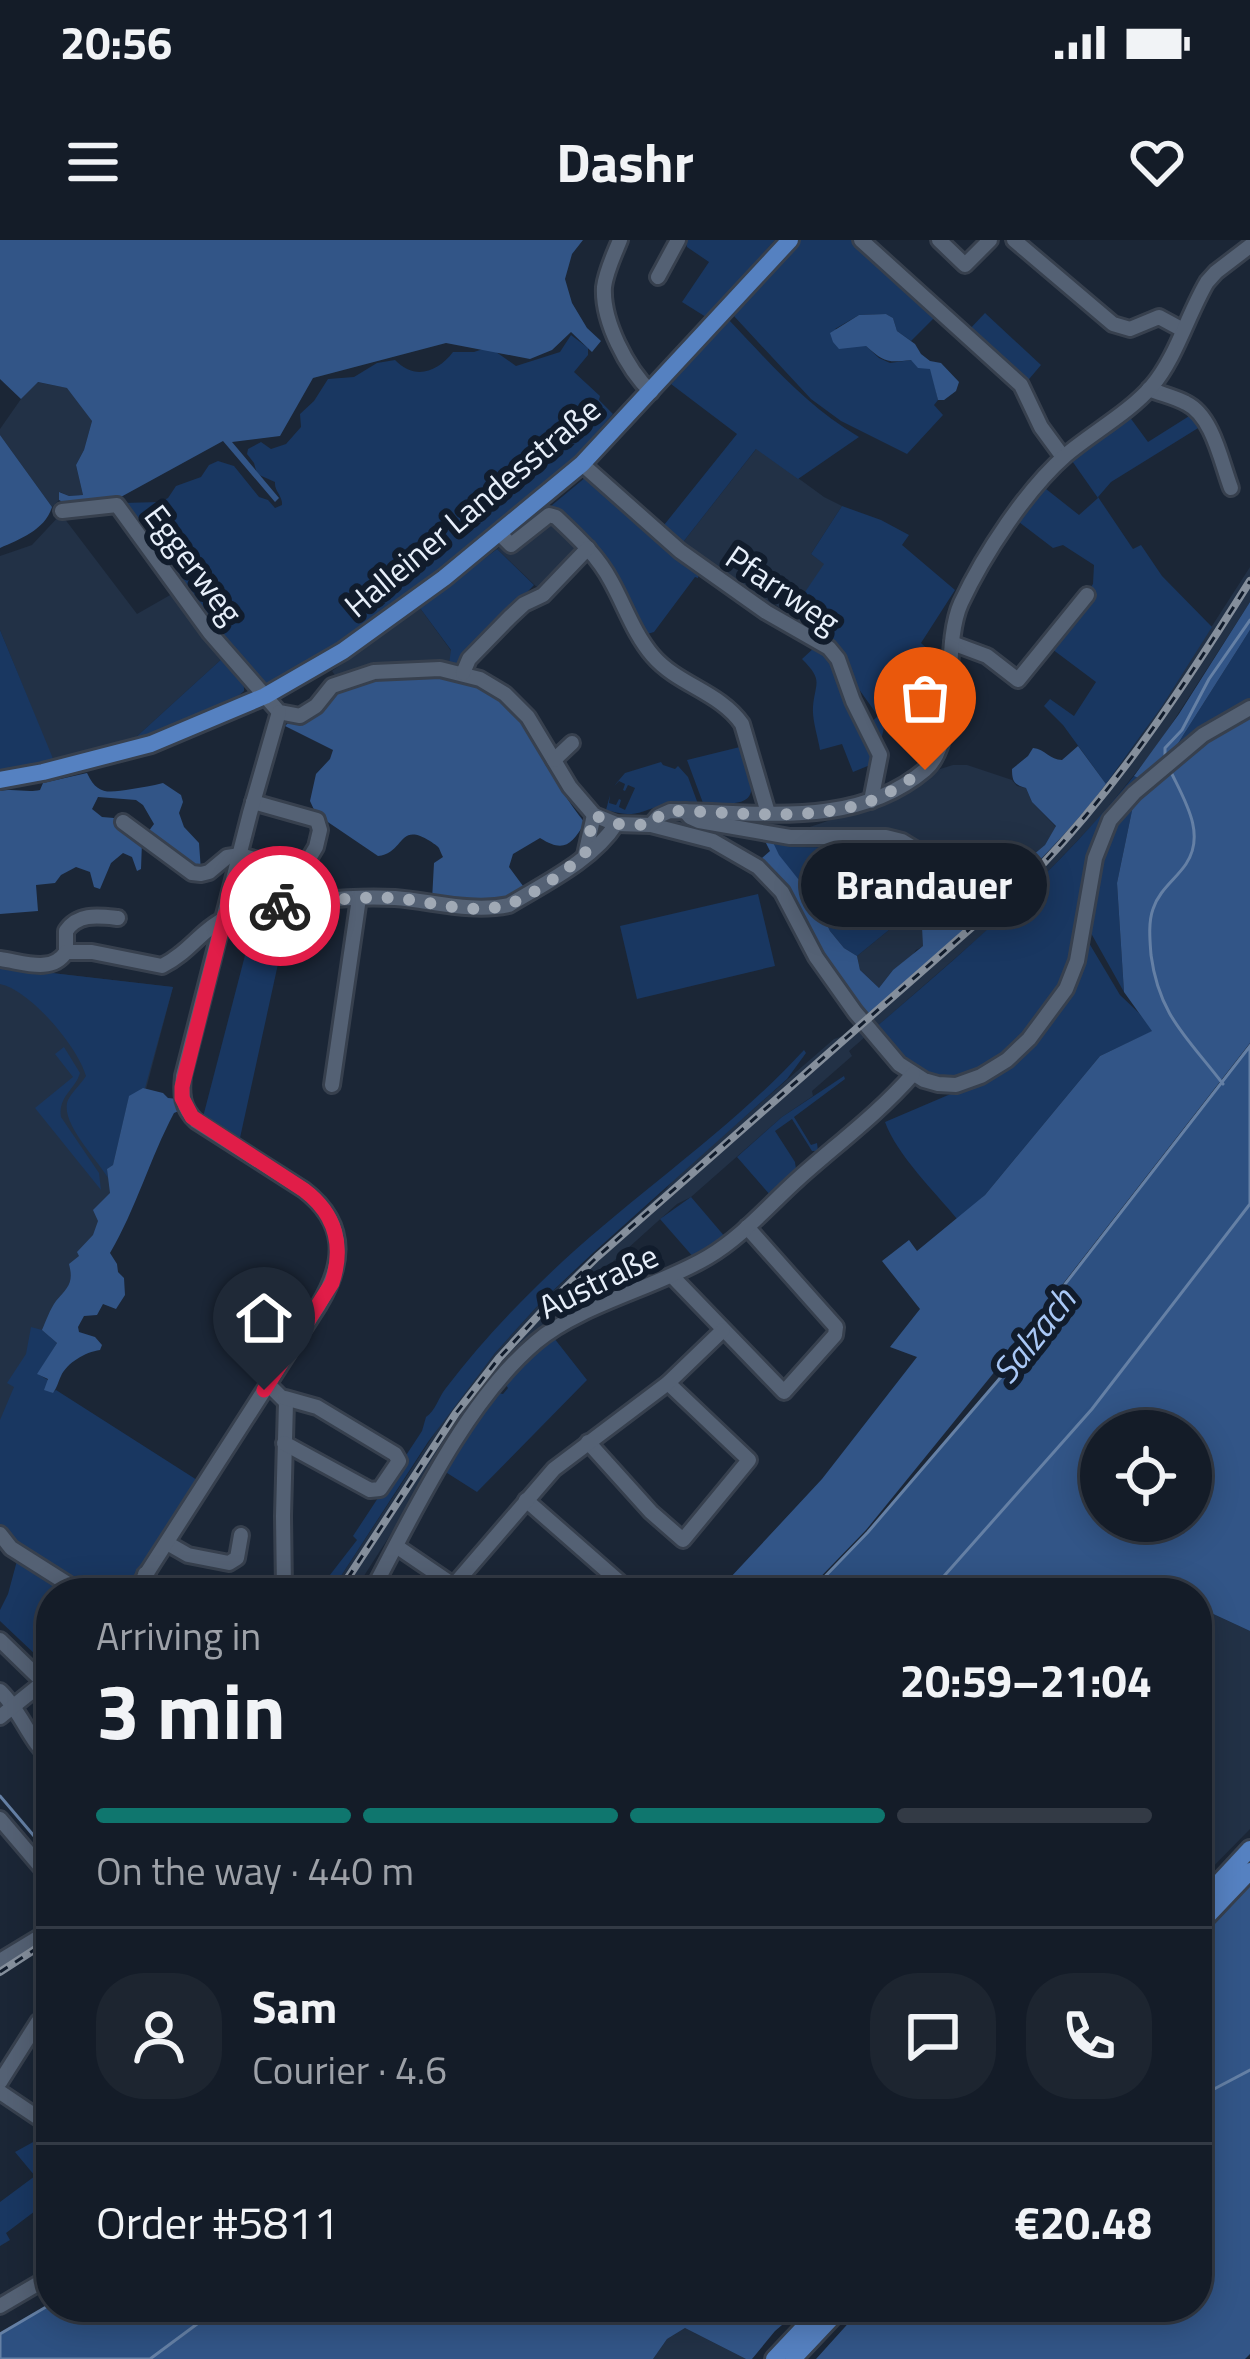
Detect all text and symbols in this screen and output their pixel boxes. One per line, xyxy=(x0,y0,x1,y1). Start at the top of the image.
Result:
text: 20:56 xyxy=(60,8,172,76)
text: Dashr xyxy=(556,121,694,203)
icon: menu xyxy=(60,129,126,195)
icon: heart xyxy=(1124,129,1190,195)
street label: Halleiner Landesstraße xyxy=(333,385,611,629)
street label: Eggerweg xyxy=(132,494,256,634)
street label: Pfarrweg xyxy=(716,532,850,646)
pin xyxy=(874,647,976,770)
icon: bag xyxy=(892,665,958,731)
callout: Brandauer xyxy=(802,842,1048,926)
courier xyxy=(220,846,340,966)
text: Brandauer xyxy=(835,855,1013,914)
icon: bike xyxy=(247,873,313,939)
street label: Austraße xyxy=(530,1231,666,1331)
pin xyxy=(213,1267,315,1390)
water label: Salzach xyxy=(978,1274,1089,1395)
icon: home xyxy=(231,1285,297,1351)
map controls xyxy=(1080,1410,1212,1542)
button: locate xyxy=(1080,1410,1212,1542)
text: Arriving in xyxy=(96,1606,261,1665)
text: 20:59–21:04 xyxy=(900,1646,1152,1714)
text: 3 min xyxy=(96,1651,286,1769)
text: On the way · 440 m xyxy=(96,1841,414,1900)
text: Sam xyxy=(252,1972,337,2040)
button: person xyxy=(96,1973,222,2099)
button: chat xyxy=(870,1973,996,2099)
button: phone xyxy=(1026,1973,1152,2099)
text: Courier · 4.6 xyxy=(252,2040,447,2099)
text: Order #5811 xyxy=(96,2188,339,2256)
text: €20.48 xyxy=(1014,2188,1152,2256)

